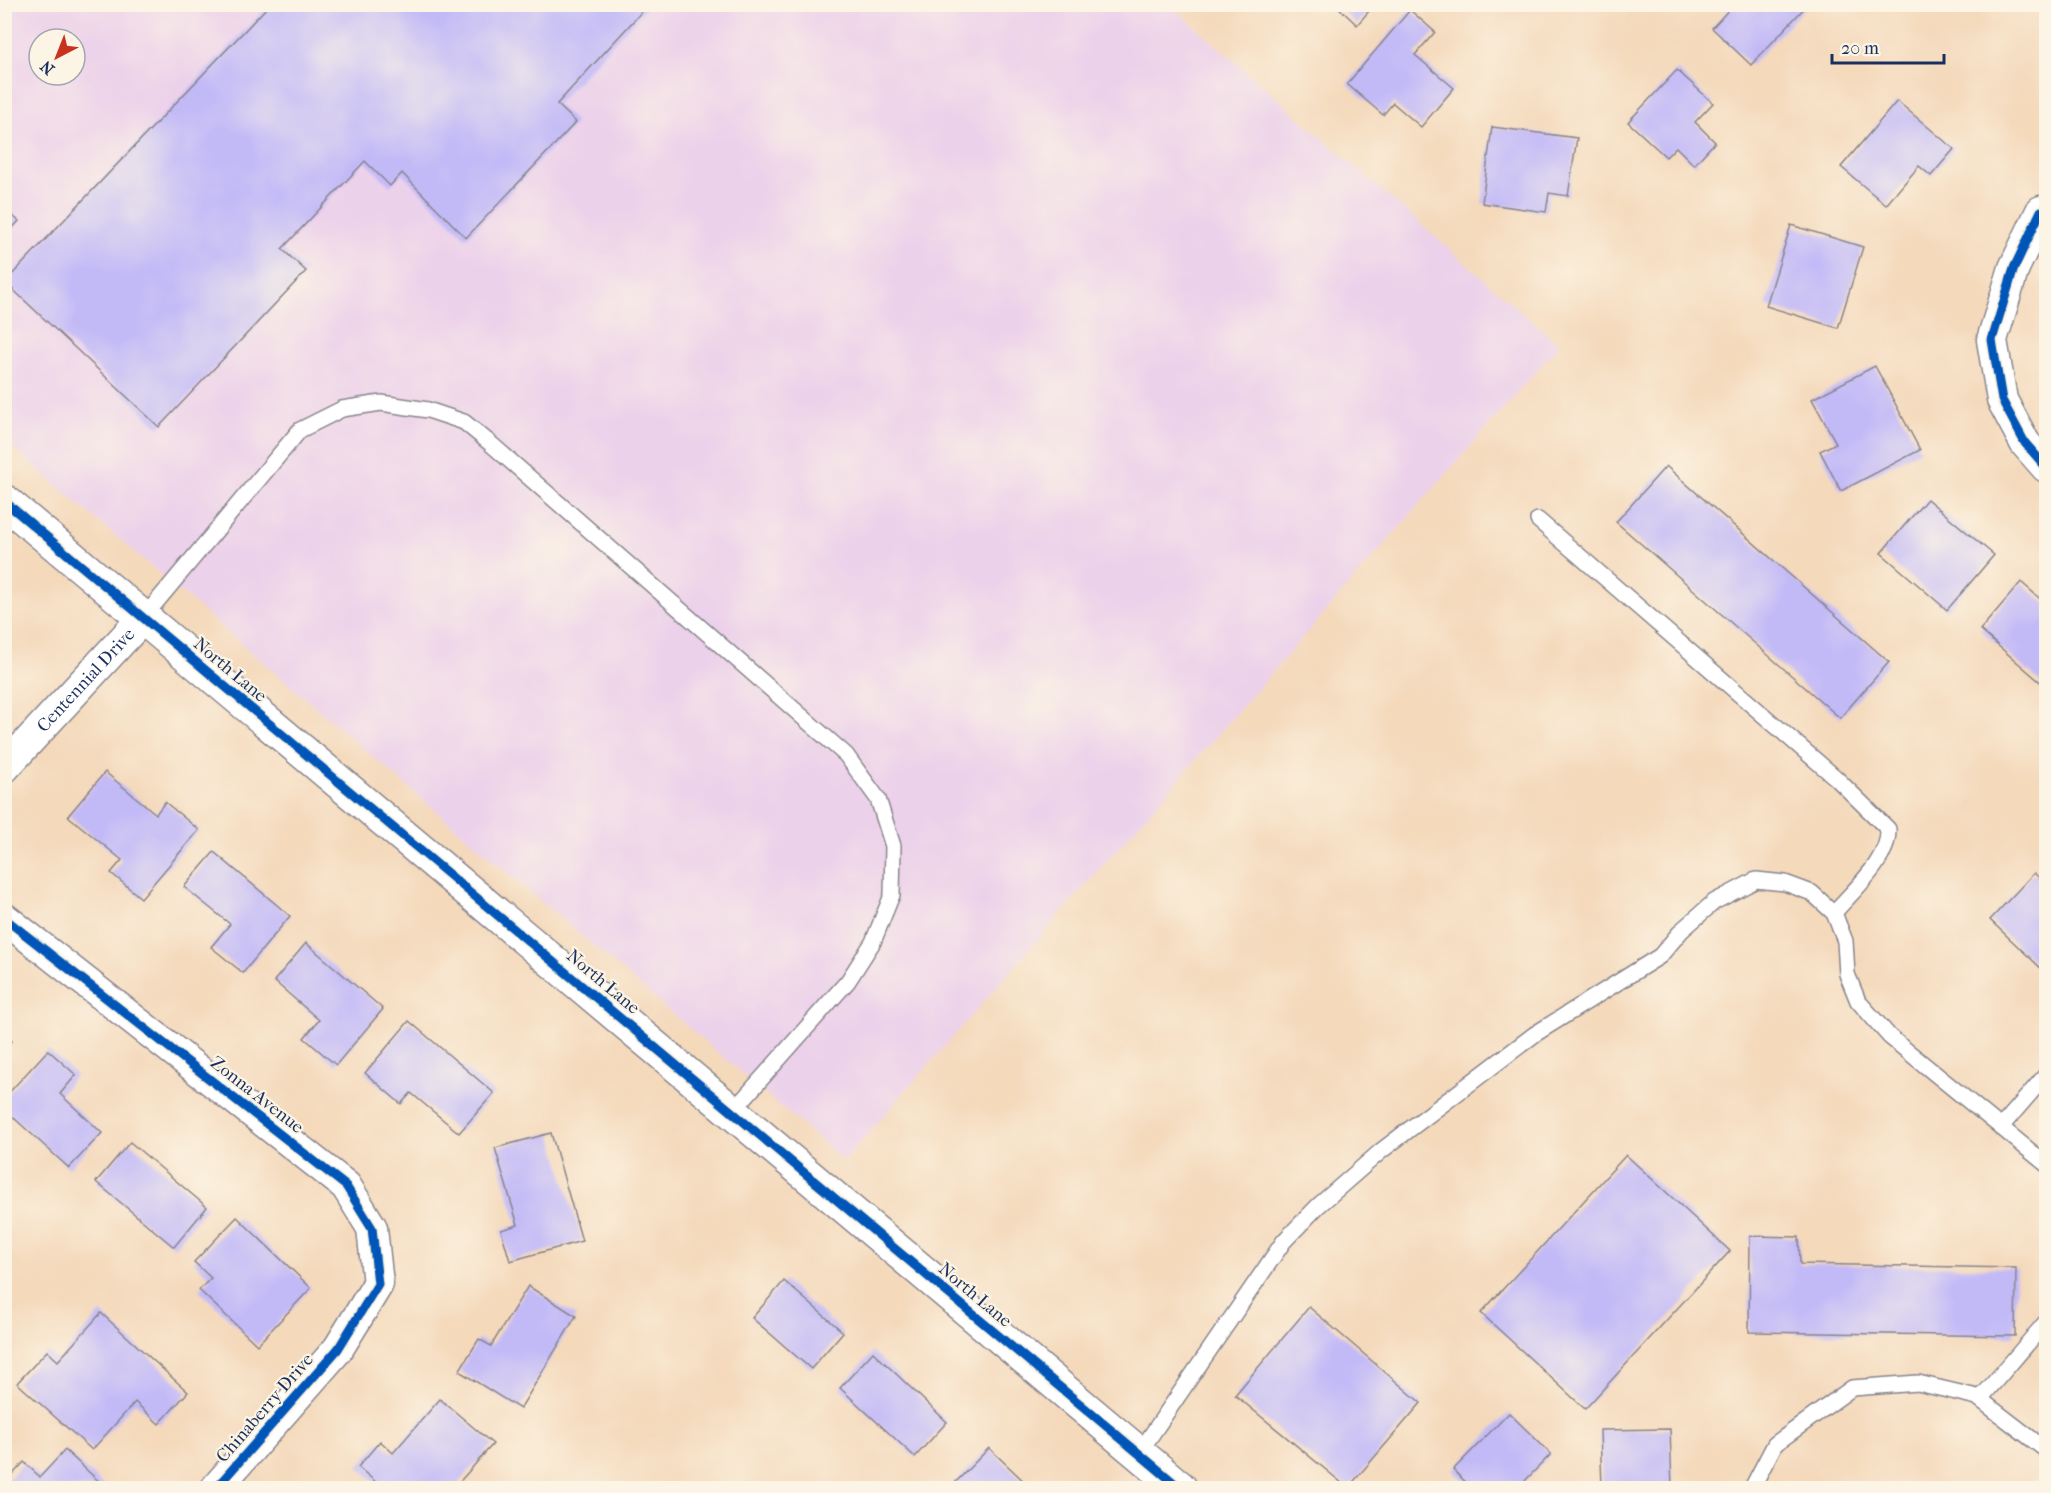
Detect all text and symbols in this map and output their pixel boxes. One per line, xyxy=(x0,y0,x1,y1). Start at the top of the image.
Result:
north arrow xyxy=(27,27,87,87)
scale bar xyxy=(1832,27,1944,65)
text: 20 m xyxy=(1841,38,1879,59)
text: N xyxy=(36,56,58,79)
street label: Centennial Drive xyxy=(32,624,139,736)
street label: North Lane xyxy=(189,633,271,707)
street label: North Lane xyxy=(562,945,644,1019)
street label: Zonna Avenue xyxy=(206,1052,308,1138)
street label: North Lane xyxy=(934,1258,1016,1332)
street label: Chinaberry Drive xyxy=(212,1349,318,1467)

